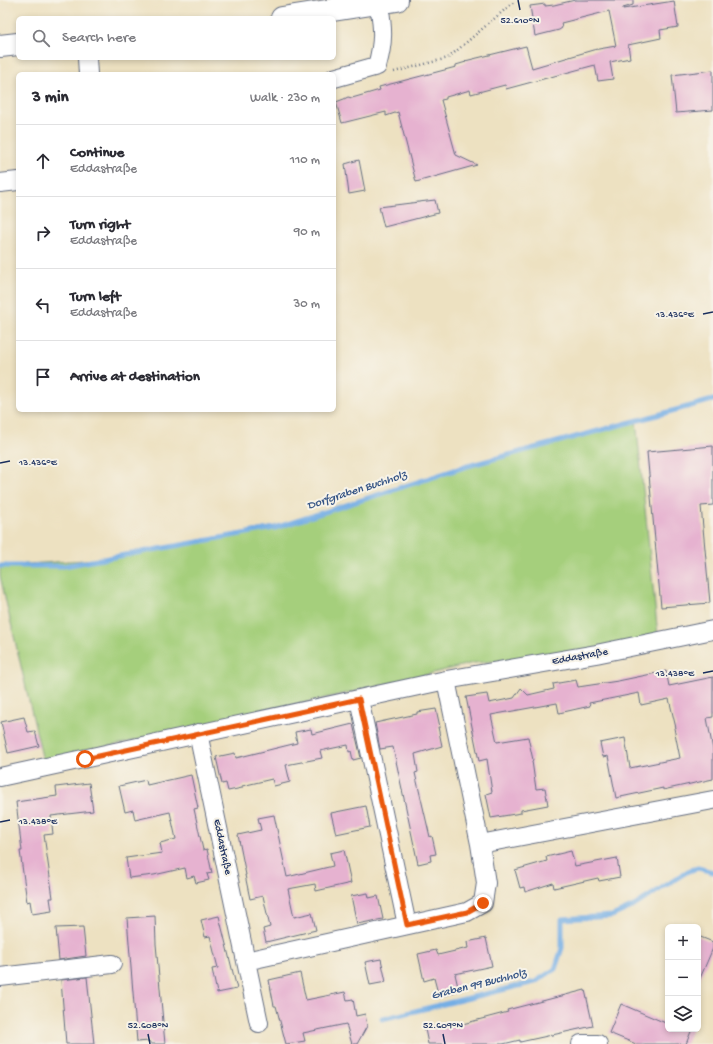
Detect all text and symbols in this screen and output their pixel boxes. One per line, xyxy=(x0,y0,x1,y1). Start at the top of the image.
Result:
text: 52.610°N xyxy=(500,15,540,27)
search box xyxy=(16,16,336,60)
icon: search xyxy=(30,27,52,49)
text: Search here xyxy=(62,29,136,47)
text: 3 min xyxy=(32,88,69,108)
text: Walk · 230 m xyxy=(250,91,320,106)
text: Continue xyxy=(70,144,124,162)
icon: ahead xyxy=(32,150,54,172)
text: 110 m xyxy=(290,153,320,168)
text: Eddastraße xyxy=(70,162,137,177)
text: Turn right xyxy=(70,216,130,234)
icon: right xyxy=(32,222,54,244)
text: 90 m xyxy=(294,225,320,240)
text: Eddastraße xyxy=(70,234,137,249)
text: Turn left xyxy=(70,288,121,306)
icon: left xyxy=(32,294,54,316)
text: 30 m xyxy=(294,297,320,312)
text: Eddastraße xyxy=(70,306,137,321)
text: 13.436°E xyxy=(655,309,695,321)
icon: arrive xyxy=(32,366,54,388)
text: Arrive at destination xyxy=(70,368,200,386)
text: 13.436°E xyxy=(18,457,58,469)
water label: Dorfgraben Buchholz xyxy=(306,468,409,514)
street label: Eddastraße xyxy=(551,646,609,668)
text: 13.438°E xyxy=(655,668,695,680)
route start xyxy=(76,750,94,768)
text: 13.438°E xyxy=(18,816,58,828)
street label: Eddastraße xyxy=(210,818,234,876)
route end xyxy=(474,894,492,912)
map controls xyxy=(665,924,701,1032)
button: + xyxy=(665,924,701,960)
button: − xyxy=(665,960,701,996)
water label: Graben 99 Buchholz xyxy=(430,966,529,1004)
button: layers xyxy=(665,996,701,1032)
text: 52.608°N xyxy=(128,1020,169,1032)
text: 52.609°N xyxy=(423,1020,464,1032)

